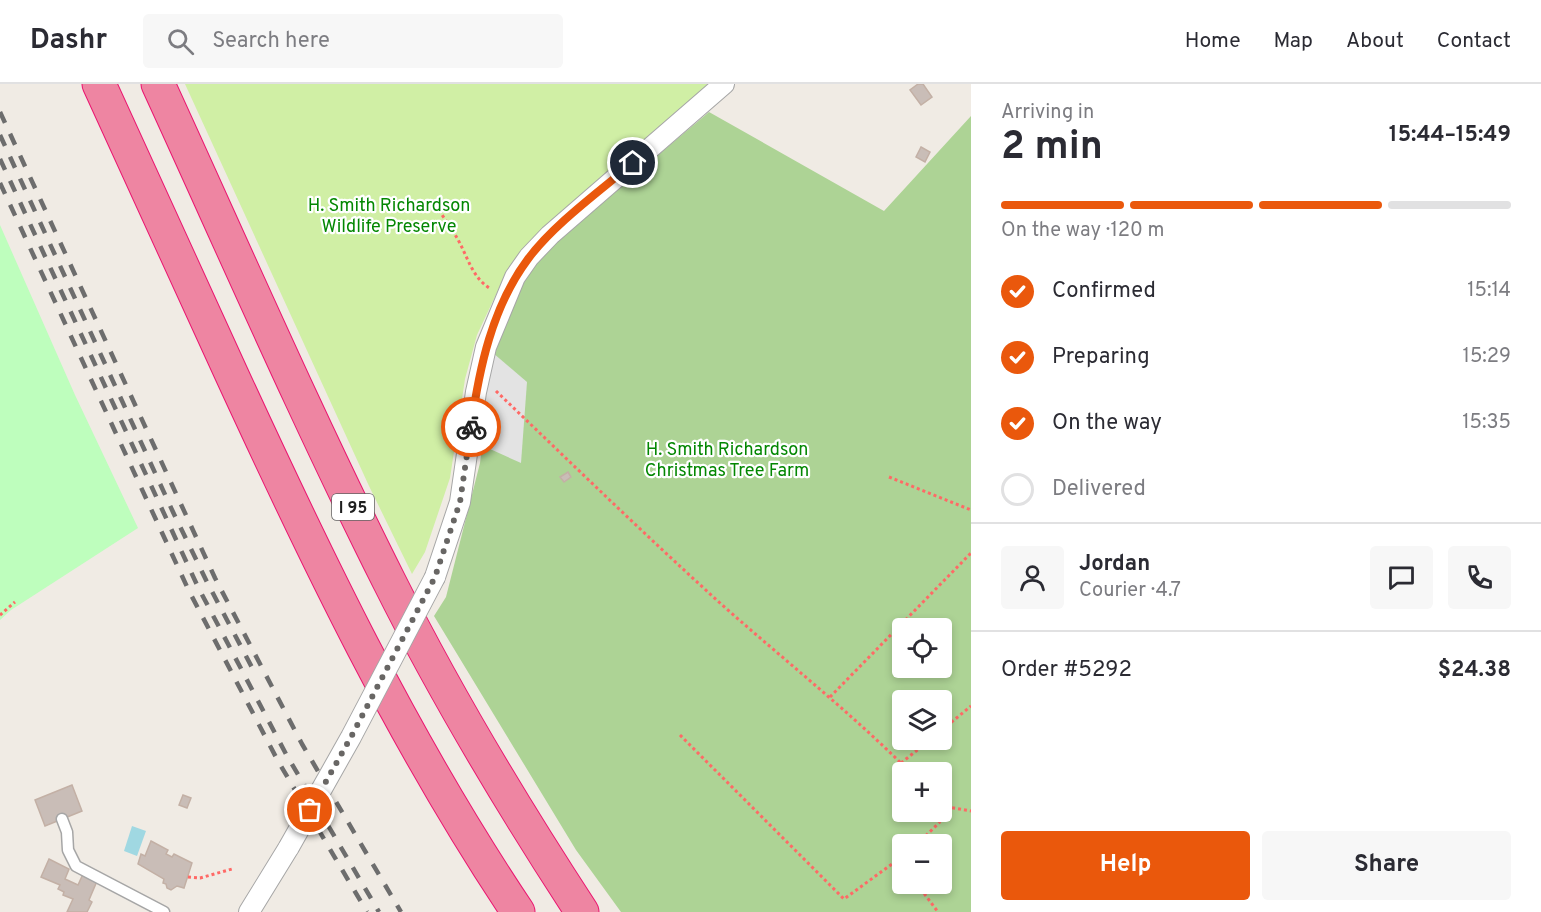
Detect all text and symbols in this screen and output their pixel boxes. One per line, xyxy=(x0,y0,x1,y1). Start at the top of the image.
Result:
search box xyxy=(143,14,563,68)
text: Dashr xyxy=(30,23,107,59)
icon: search xyxy=(164,25,197,58)
text: Search here xyxy=(212,28,330,55)
text: Home xyxy=(1185,28,1241,55)
text: Map xyxy=(1274,28,1313,55)
text: About xyxy=(1346,28,1404,55)
text: Contact xyxy=(1437,28,1511,55)
text: Arriving in xyxy=(1001,100,1094,126)
text: 15:44–15:49 xyxy=(1389,122,1511,149)
text: 2 min xyxy=(1001,124,1103,173)
pin xyxy=(607,137,658,188)
icon: home xyxy=(616,146,649,179)
park label: H. Smith Richardson Wildlife Preserve xyxy=(308,195,470,239)
text: On the way · 120 m xyxy=(1001,218,1165,244)
icon: check xyxy=(1001,275,1034,308)
text: Confirmed xyxy=(1052,278,1156,305)
text: 15:14 xyxy=(1467,278,1511,304)
icon: check xyxy=(1001,341,1034,374)
text: Preparing xyxy=(1052,344,1150,371)
text: 15:29 xyxy=(1462,344,1511,370)
courier xyxy=(441,397,501,457)
icon: check xyxy=(1001,407,1034,440)
text: On the way xyxy=(1052,410,1162,437)
text: 15:35 xyxy=(1462,410,1511,436)
icon: bike xyxy=(455,411,488,444)
park label: H. Smith Richardson Christmas Tree Farm xyxy=(645,439,809,483)
text: Delivered xyxy=(1052,476,1146,503)
road number: I 95 xyxy=(332,494,374,520)
button: person xyxy=(1001,546,1064,609)
button: chat xyxy=(1370,546,1433,609)
button: phone xyxy=(1448,546,1511,609)
text: Jordan xyxy=(1079,551,1150,578)
text: Courier · 4.7 xyxy=(1079,578,1181,604)
map controls xyxy=(892,618,952,894)
button: locate xyxy=(892,618,952,678)
text: Order #5292 xyxy=(1001,657,1132,684)
text: $24.38 xyxy=(1438,657,1511,684)
button: layers xyxy=(892,690,952,750)
button: + xyxy=(892,762,952,822)
pin xyxy=(284,784,335,835)
icon: bag xyxy=(293,793,326,826)
button: Help xyxy=(1001,831,1250,900)
button: Share xyxy=(1262,831,1511,900)
button: − xyxy=(892,834,952,894)

